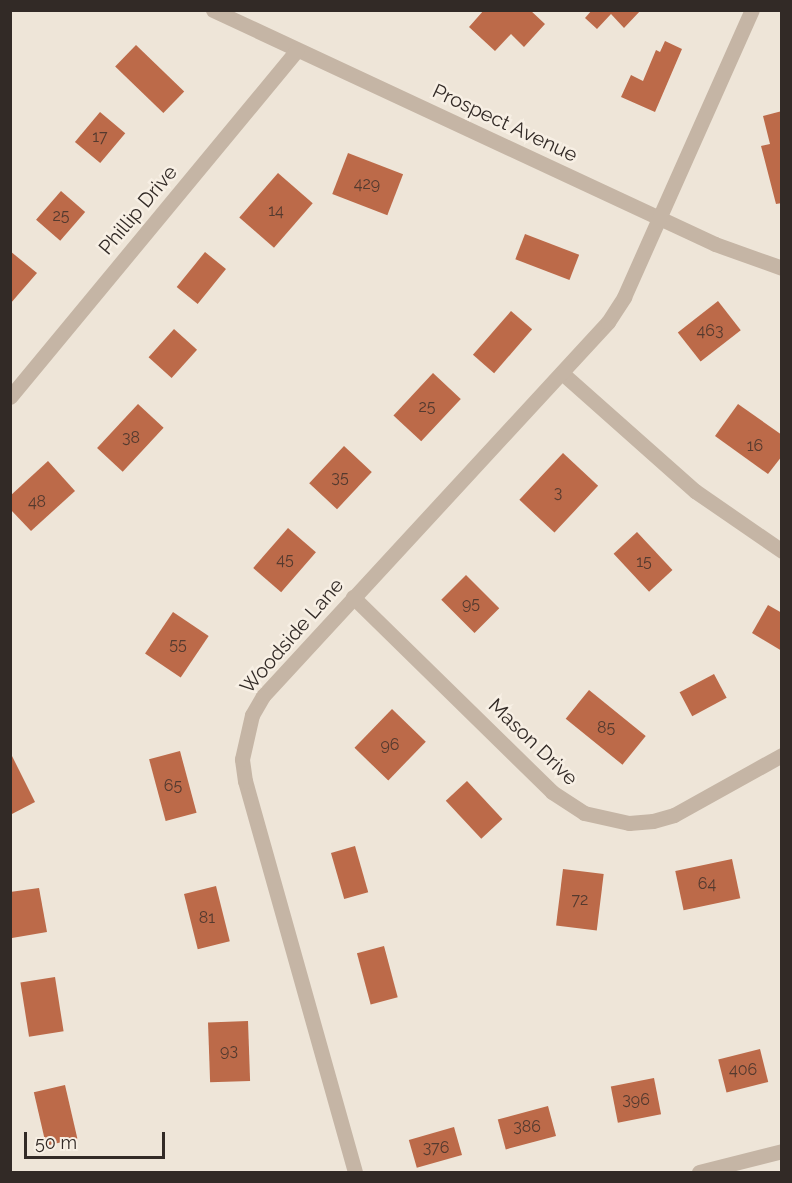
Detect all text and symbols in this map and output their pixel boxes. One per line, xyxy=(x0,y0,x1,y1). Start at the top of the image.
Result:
street label: Prospect Avenue xyxy=(428,79,582,167)
house number: 17 xyxy=(92,127,108,147)
street label: Phillip Drive xyxy=(94,161,182,259)
house number: 429 xyxy=(354,174,380,194)
house number: 14 xyxy=(268,201,284,221)
house number: 25 xyxy=(52,206,70,226)
house number: 463 xyxy=(697,321,723,341)
house number: 25 xyxy=(418,397,436,417)
house number: 38 xyxy=(122,428,140,448)
house number: 16 xyxy=(747,436,763,456)
house number: 35 xyxy=(331,468,349,488)
house number: 3 xyxy=(554,483,562,503)
house number: 48 xyxy=(28,492,46,512)
house number: 45 xyxy=(276,550,294,570)
house number: 15 xyxy=(636,552,652,572)
street label: Woodside Lane xyxy=(235,573,349,699)
house number: 95 xyxy=(462,594,480,614)
house number: 55 xyxy=(169,635,187,655)
street label: Mason Drive xyxy=(484,694,582,790)
house number: 85 xyxy=(597,718,615,738)
house number: 96 xyxy=(380,735,400,755)
house number: 65 xyxy=(164,776,182,796)
house number: 64 xyxy=(698,874,716,894)
house number: 72 xyxy=(572,890,588,910)
house number: 81 xyxy=(199,908,215,928)
house number: 93 xyxy=(220,1041,238,1061)
house number: 406 xyxy=(729,1060,757,1080)
house number: 396 xyxy=(622,1090,650,1110)
house number: 386 xyxy=(513,1117,541,1137)
scale bar xyxy=(27,1120,168,1158)
text: 50 m xyxy=(35,1132,77,1153)
house number: 376 xyxy=(423,1138,449,1158)

